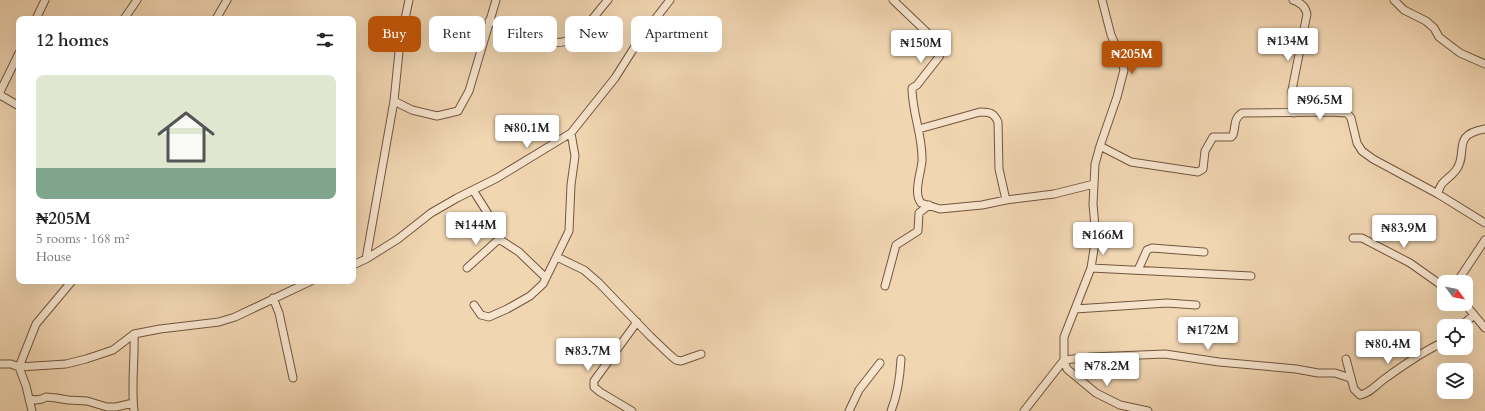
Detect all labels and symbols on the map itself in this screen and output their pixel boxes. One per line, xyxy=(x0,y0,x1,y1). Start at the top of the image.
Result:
pin: ₦134M xyxy=(1260,28,1316,62)
pin: ₦150M xyxy=(893,30,949,64)
pin: ₦205M xyxy=(1104,41,1160,75)
pin: ₦96.5M xyxy=(1287,87,1353,121)
pin: ₦80.1M xyxy=(494,115,560,149)
pin: ₦144M xyxy=(448,212,504,246)
pin: ₦83.9M xyxy=(1371,215,1437,249)
pin: ₦166M xyxy=(1075,222,1131,256)
north arrow xyxy=(1437,275,1473,311)
pin: ₦172M xyxy=(1180,317,1236,351)
pin: ₦80.4M xyxy=(1355,331,1421,365)
pin: ₦83.7M xyxy=(555,338,621,372)
pin: ₦78.2M xyxy=(1074,353,1140,387)

